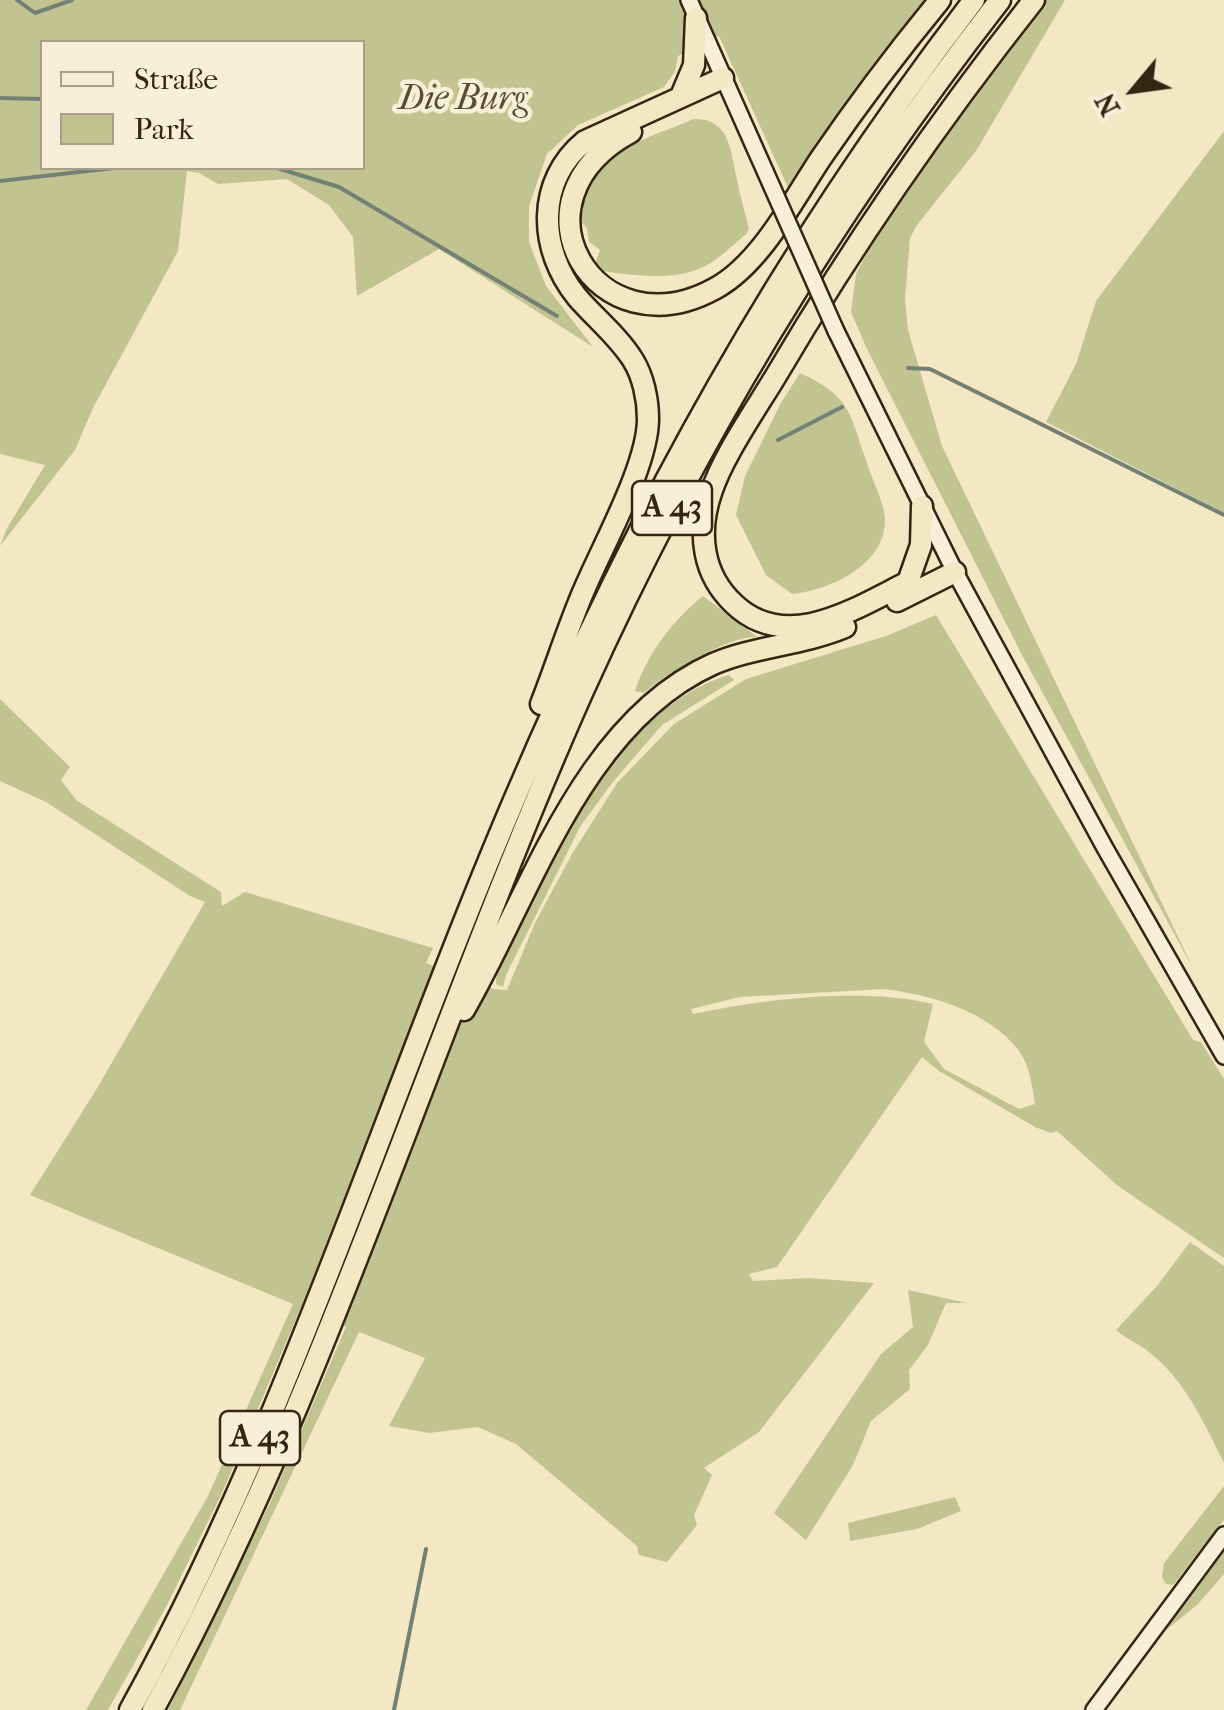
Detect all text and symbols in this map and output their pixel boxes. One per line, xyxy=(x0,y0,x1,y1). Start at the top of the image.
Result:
legend xyxy=(40,40,365,170)
north arrow xyxy=(1084,40,1184,140)
text: Straße xyxy=(134,62,218,97)
park label: Die Burg xyxy=(399,79,527,121)
text: N xyxy=(1088,87,1127,122)
text: Park xyxy=(134,112,194,147)
road number: A 43 xyxy=(632,481,712,535)
road number: A 43 xyxy=(220,1411,300,1465)

